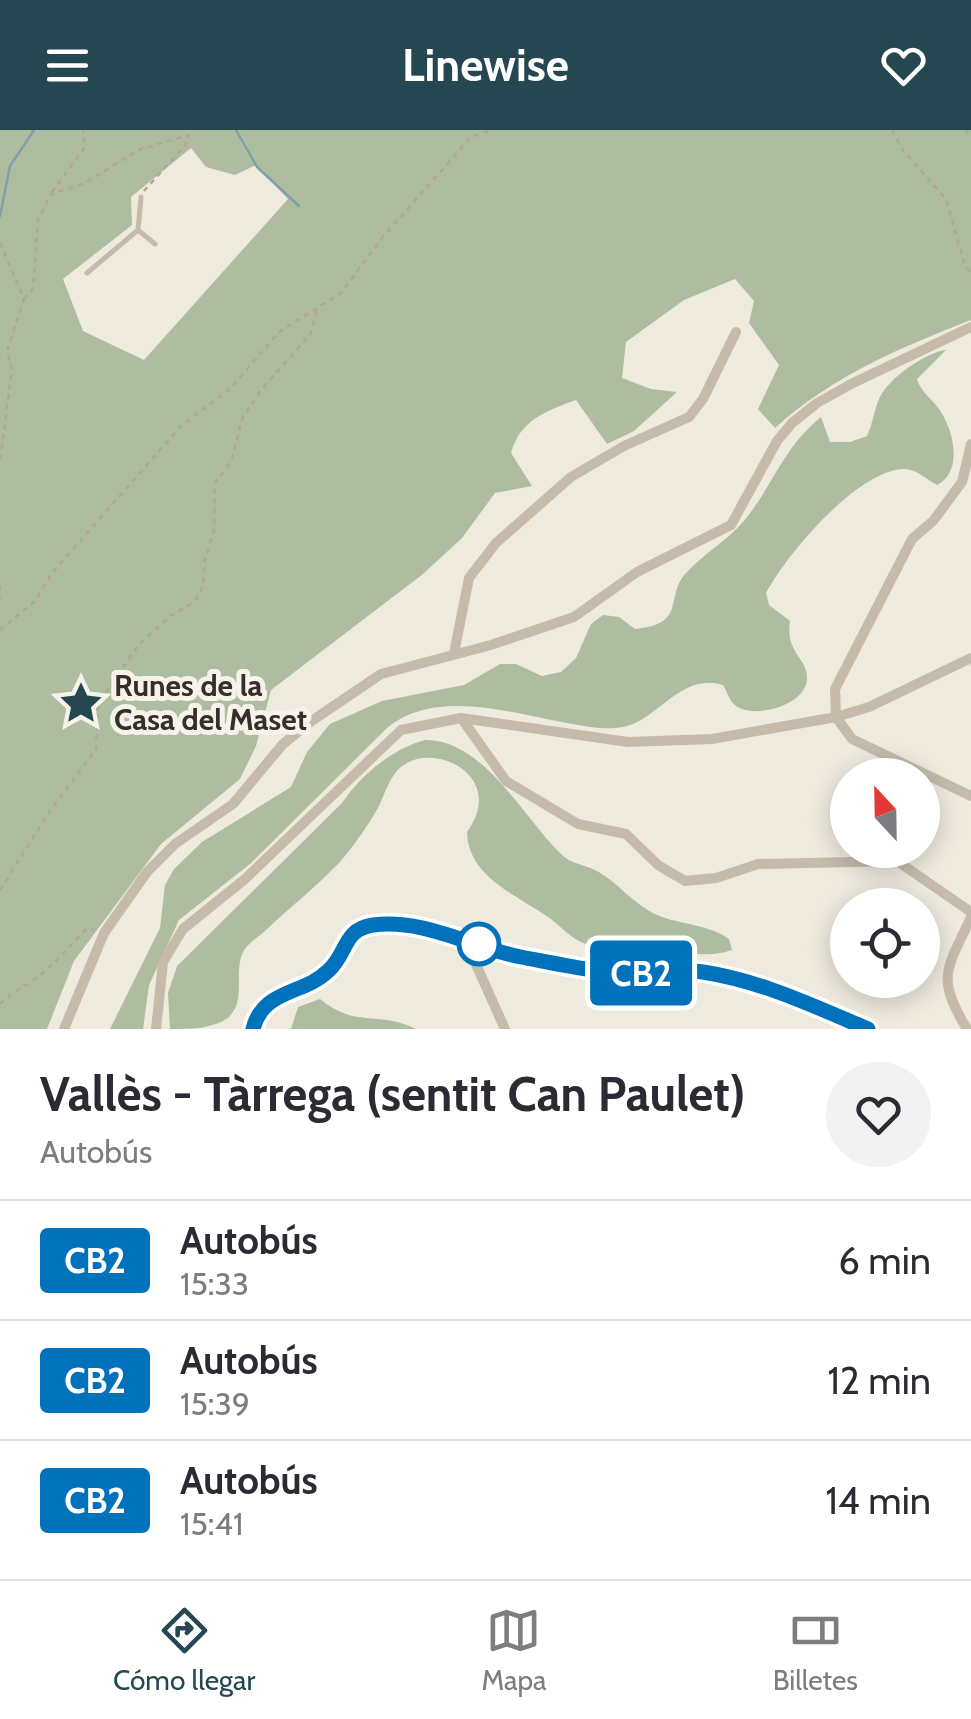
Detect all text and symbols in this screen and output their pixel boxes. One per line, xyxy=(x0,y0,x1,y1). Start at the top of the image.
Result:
icon: menu xyxy=(40,38,95,93)
text: Linewise xyxy=(402,38,569,92)
icon: heart xyxy=(876,38,931,93)
place label: Runes de la Casa del Maset xyxy=(114,667,307,738)
place icon: Runes de la Casa del Maset xyxy=(57,679,105,727)
north arrow xyxy=(830,758,940,868)
map controls xyxy=(830,758,940,998)
button: locate xyxy=(830,888,940,998)
unlabelled marker xyxy=(458,923,500,965)
line badge: CB2 xyxy=(584,940,698,1006)
text: CB2 xyxy=(610,952,672,995)
button: heart xyxy=(826,1062,931,1167)
text: Vallès - Tàrrega (sentit Can Paulet) xyxy=(40,1065,745,1123)
text: Autobús xyxy=(40,1132,152,1171)
text: Autobús xyxy=(180,1217,318,1264)
text: 6 min xyxy=(838,1237,931,1284)
text: CB2 xyxy=(64,1239,126,1282)
text: 15:33 xyxy=(180,1264,249,1303)
text: Autobús xyxy=(180,1337,318,1384)
text: 12 min xyxy=(828,1357,931,1404)
text: CB2 xyxy=(64,1359,126,1402)
text: 15:39 xyxy=(180,1384,250,1423)
text: Autobús xyxy=(180,1457,318,1504)
text: 14 min xyxy=(825,1477,931,1524)
text: CB2 xyxy=(64,1479,126,1522)
text: 15:41 xyxy=(180,1504,243,1543)
tab: Cómo llegar xyxy=(113,1603,255,1697)
tab: Mapa xyxy=(481,1603,547,1697)
tab: Billetes xyxy=(773,1603,858,1697)

